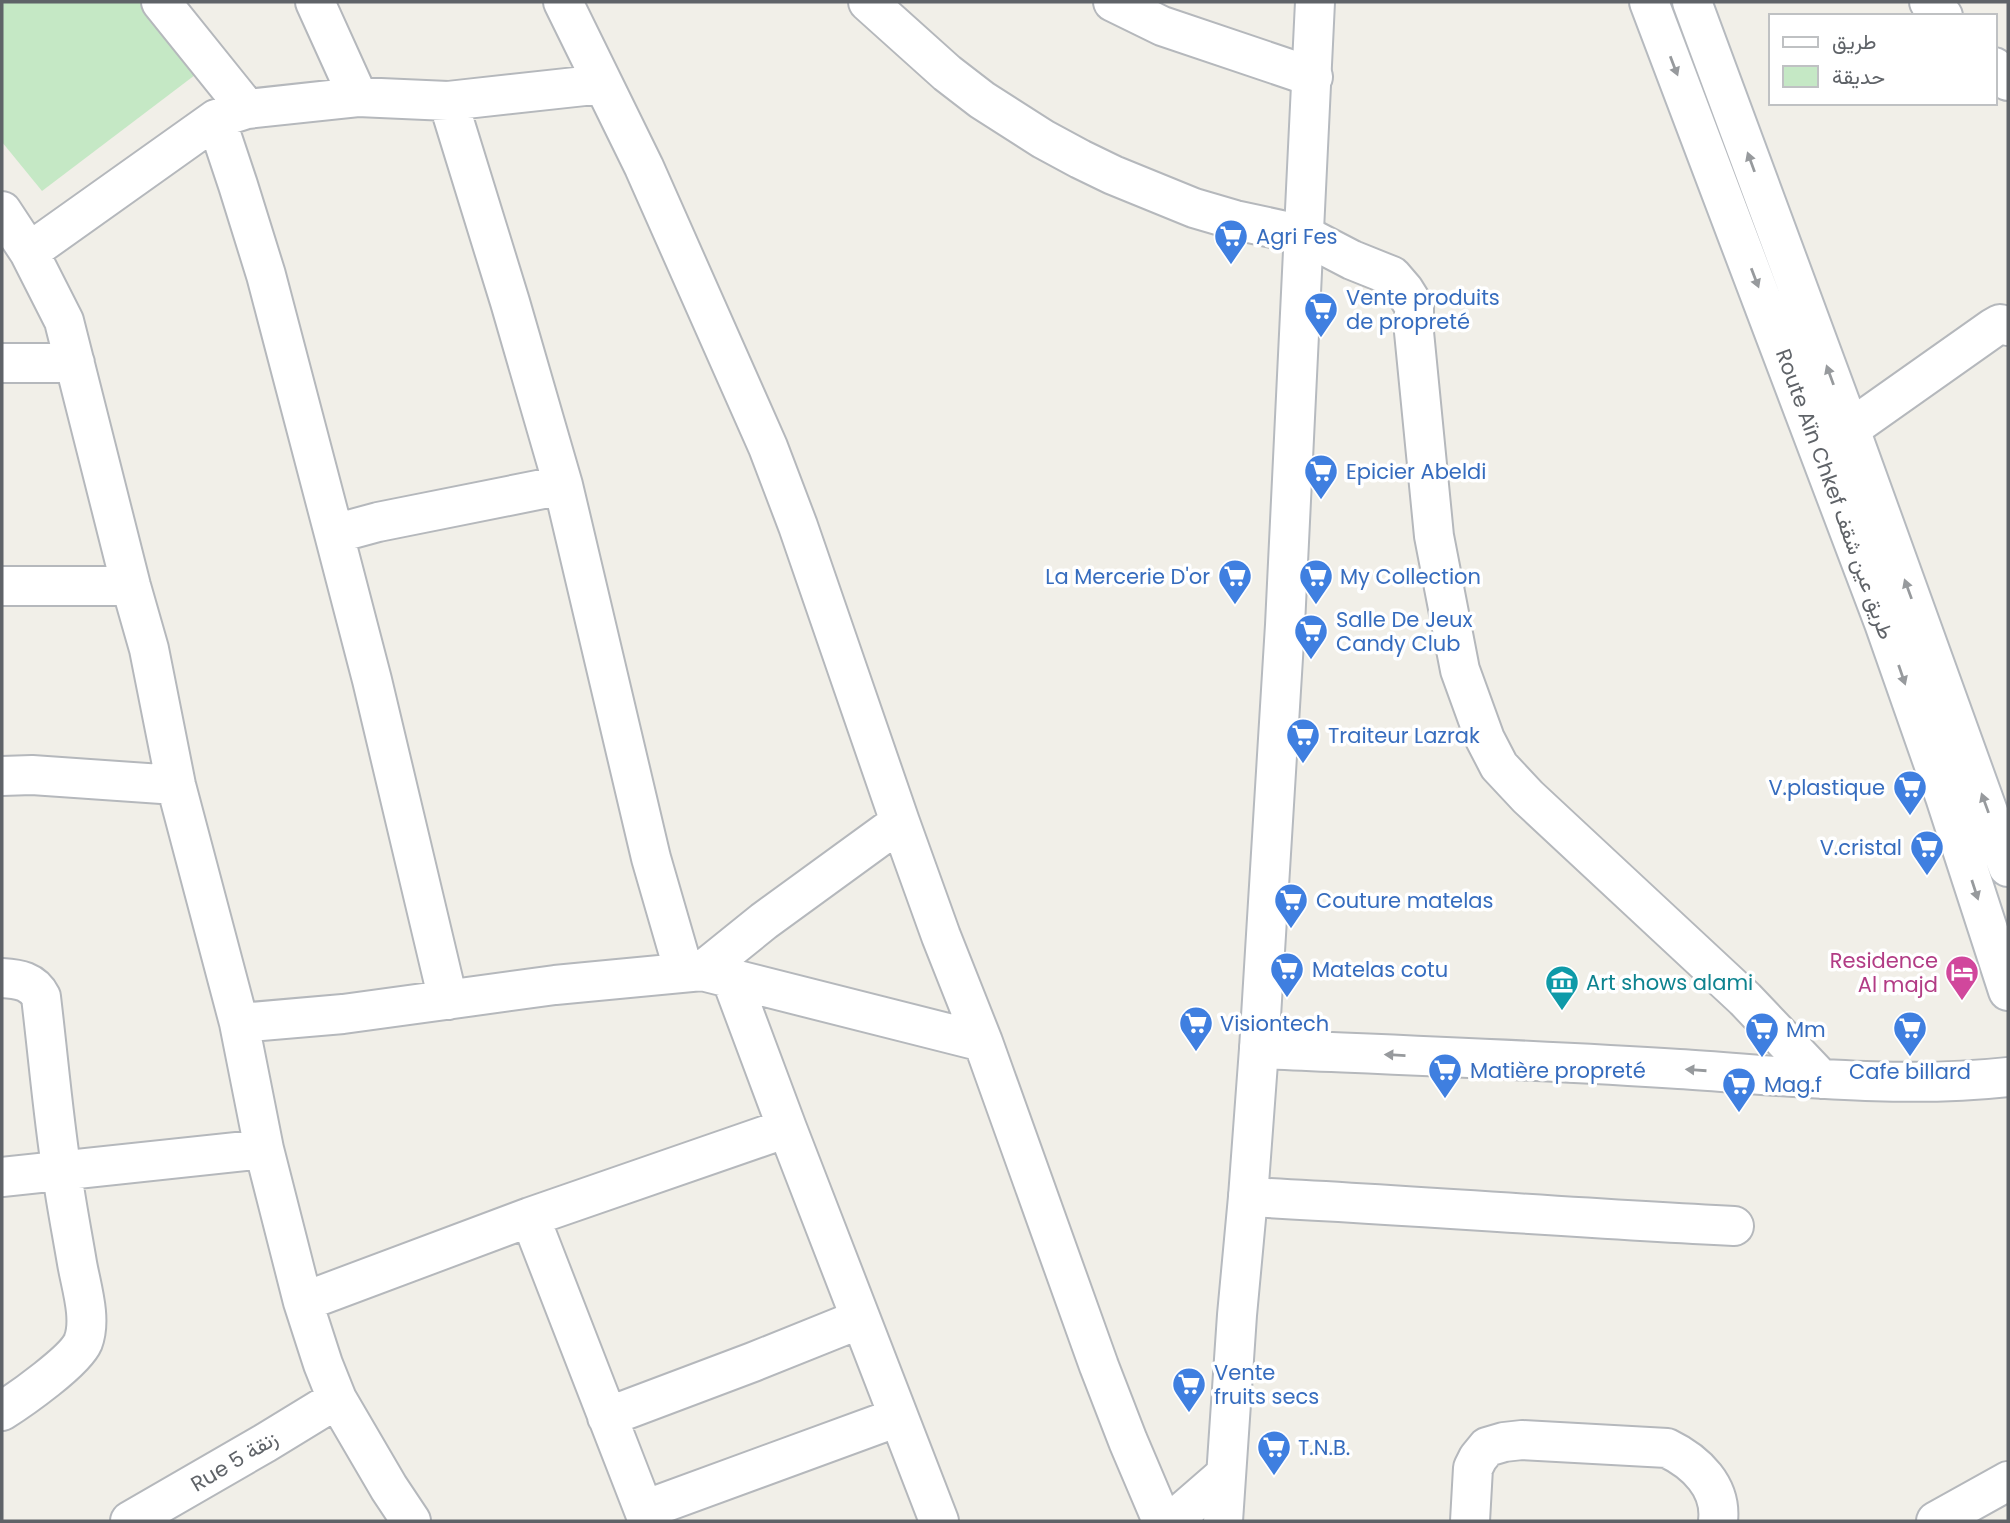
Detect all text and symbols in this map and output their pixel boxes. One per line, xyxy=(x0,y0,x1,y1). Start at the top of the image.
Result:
legend xyxy=(1769,14,1996,105)
text: طريق xyxy=(1832,27,1877,56)
one-way arrow xyxy=(1668,55,1679,76)
text: حديقة xyxy=(1832,62,1885,91)
one-way arrow xyxy=(1745,151,1756,172)
supermarket icon: Agri Fes xyxy=(1212,217,1250,266)
place label: Agri Fes xyxy=(1256,222,1338,251)
one-way arrow xyxy=(1749,268,1760,289)
place label: Vente produits de propreté xyxy=(1346,283,1500,336)
supermarket icon: Vente produits de propreté xyxy=(1302,290,1340,339)
street label: Route Aïn Chkef طريق عين شقف xyxy=(1769,345,1901,643)
one-way arrow xyxy=(1824,364,1835,385)
supermarket icon: Epicier Abeldi xyxy=(1302,452,1340,501)
place label: Epicier Abeldi xyxy=(1346,457,1486,486)
supermarket icon: La Mercerie D'or xyxy=(1216,557,1254,606)
supermarket icon: My Collection xyxy=(1297,557,1335,606)
place label: La Mercerie D'or xyxy=(1045,562,1210,591)
place label: My Collection xyxy=(1340,562,1481,591)
one-way arrow xyxy=(1902,578,1913,599)
place label: Salle De Jeux Candy Club xyxy=(1336,605,1473,658)
supermarket icon: Salle De Jeux Candy Club xyxy=(1292,612,1330,661)
one-way arrow xyxy=(1897,665,1908,686)
supermarket icon: Traiteur Lazrak xyxy=(1284,716,1322,765)
place label: Traiteur Lazrak xyxy=(1328,721,1480,750)
supermarket icon: V.plastique xyxy=(1891,768,1929,817)
place label: V.plastique xyxy=(1768,773,1885,802)
one-way arrow xyxy=(1979,792,1990,813)
supermarket icon: V.cristal xyxy=(1908,828,1946,877)
place label: V.cristal xyxy=(1820,833,1902,862)
one-way arrow xyxy=(1970,880,1981,901)
supermarket icon: Couture matelas xyxy=(1272,881,1310,930)
place label: Couture matelas xyxy=(1316,886,1493,915)
place label: Residence Al majd xyxy=(1830,946,1938,999)
supermarket icon: Matelas cotu xyxy=(1268,950,1306,999)
hotel icon: Residence Al majd xyxy=(1943,953,1981,1002)
place label: Matelas cotu xyxy=(1312,955,1448,984)
museum icon: Art shows alami xyxy=(1543,963,1581,1012)
place label: Art shows alami xyxy=(1586,968,1753,997)
supermarket icon: Visiontech xyxy=(1177,1004,1215,1053)
place label: Visiontech xyxy=(1220,1009,1329,1038)
supermarket icon: Cafe billard xyxy=(1891,1009,1929,1058)
supermarket icon: Mm xyxy=(1743,1010,1781,1059)
place label: Mm xyxy=(1786,1015,1826,1044)
one-way arrow xyxy=(1384,1049,1406,1060)
supermarket icon: Matière propreté xyxy=(1426,1051,1464,1100)
place label: Matière propreté xyxy=(1470,1056,1646,1085)
place label: Cafe billard xyxy=(1849,1057,1971,1086)
one-way arrow xyxy=(1684,1064,1706,1075)
supermarket icon: Mag.f xyxy=(1720,1065,1758,1114)
place label: Mag.f xyxy=(1764,1070,1822,1099)
place label: Vente fruits secs xyxy=(1214,1358,1319,1411)
supermarket icon: Vente fruits secs xyxy=(1170,1365,1208,1414)
street label: Rue 5 زنقة xyxy=(185,1424,283,1498)
supermarket icon: T.N.B. xyxy=(1255,1428,1293,1477)
place label: T.N.B. xyxy=(1298,1433,1350,1462)

